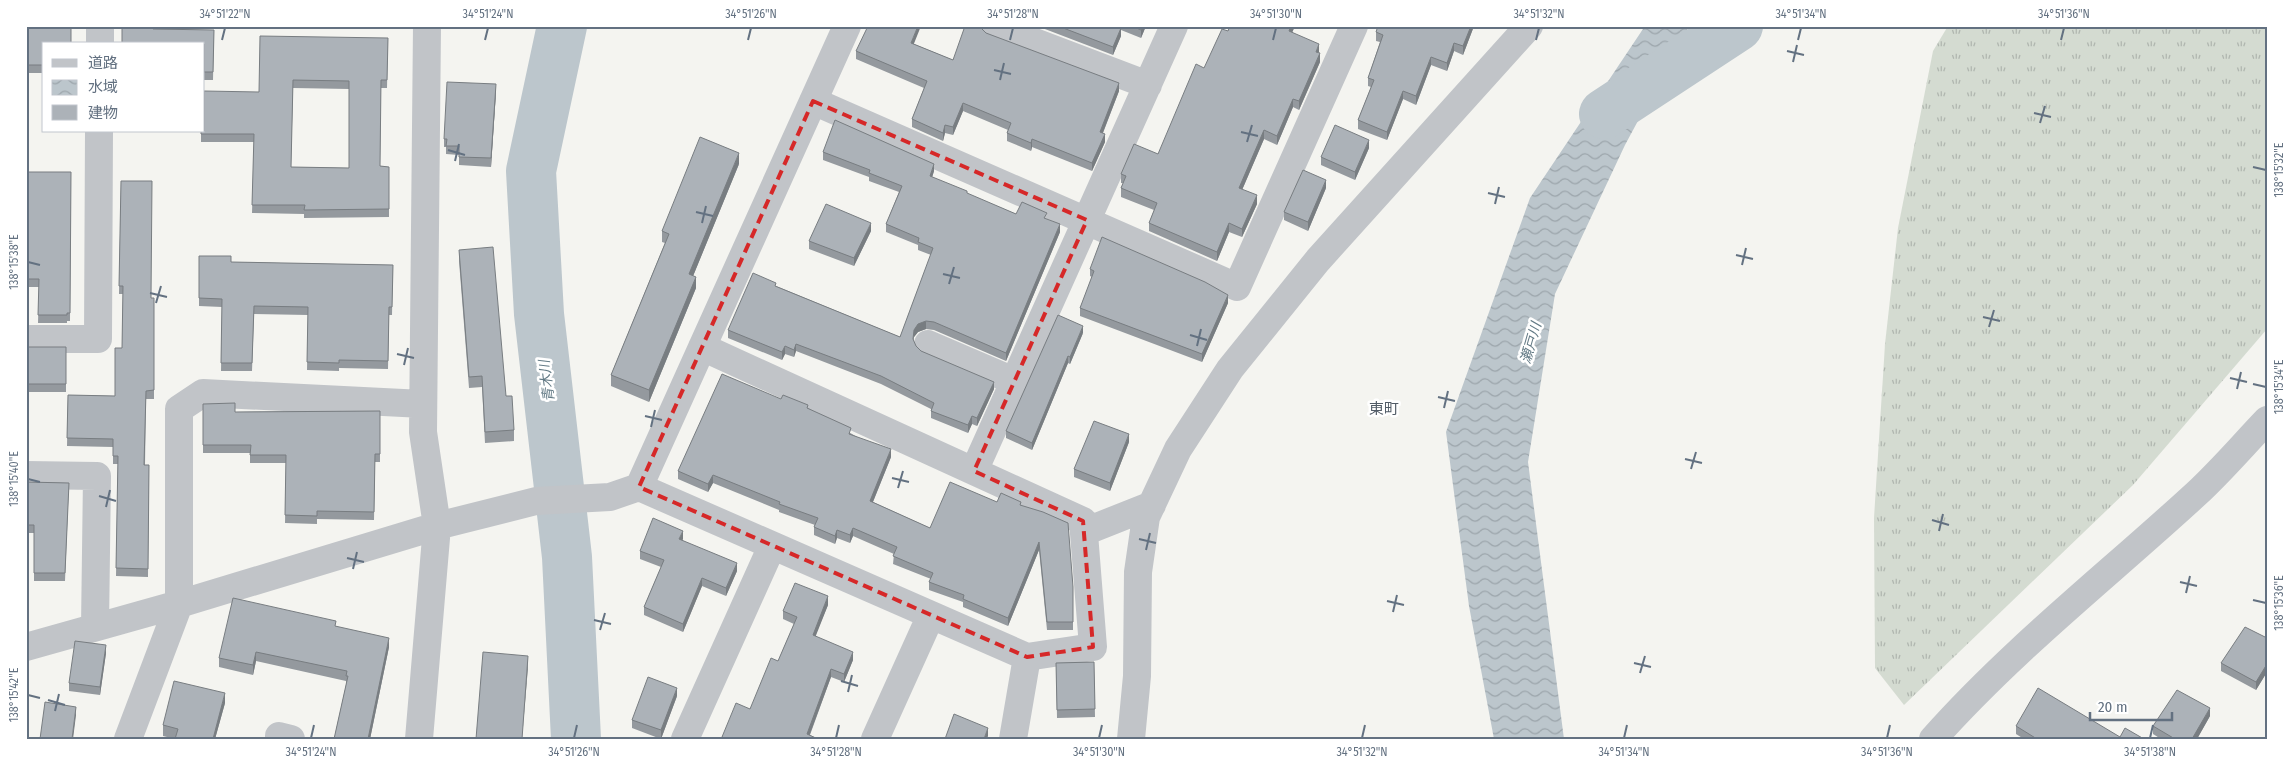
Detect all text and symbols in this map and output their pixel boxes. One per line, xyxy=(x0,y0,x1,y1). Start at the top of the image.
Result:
text: 34°51'22"N xyxy=(199,7,251,21)
text: 34°51'24"N xyxy=(463,7,513,21)
text: 34°51'26"N xyxy=(725,7,777,21)
text: 34°51'28"N xyxy=(987,7,1039,21)
text: 34°51'30"N xyxy=(1250,7,1302,21)
text: 34°51'32"N xyxy=(1513,7,1565,21)
text: 34°51'34"N xyxy=(1775,7,1827,21)
text: 34°51'36"N xyxy=(2038,7,2090,21)
legend xyxy=(42,42,205,132)
text: 道路 xyxy=(88,54,118,72)
text: 水域 xyxy=(88,78,118,96)
text: 建物 xyxy=(88,104,118,122)
text: 138°15'32"E xyxy=(2272,142,2286,197)
text: 138°15'38"E xyxy=(7,234,21,290)
water label: 瀬戸川 xyxy=(1517,319,1546,366)
water label: 青木川 xyxy=(536,357,558,403)
text: 138°15'34"E xyxy=(2272,359,2286,414)
district label: 東町 xyxy=(1369,400,1399,418)
text: 138°15'40"E xyxy=(7,451,21,507)
text: 138°15'36"E xyxy=(2272,575,2286,631)
text: 138°15'42"E xyxy=(7,667,21,722)
scale bar xyxy=(2090,690,2173,722)
text: 20 m xyxy=(2098,698,2128,716)
text: 34°51'24"N xyxy=(286,745,336,759)
text: 34°51'26"N xyxy=(548,745,600,759)
text: 34°51'28"N xyxy=(810,745,862,759)
text: 34°51'30"N xyxy=(1073,745,1125,759)
text: 34°51'32"N xyxy=(1336,745,1388,759)
text: 34°51'34"N xyxy=(1598,745,1650,759)
text: 34°51'36"N xyxy=(1861,745,1913,759)
text: 34°51'38"N xyxy=(2124,745,2176,759)

